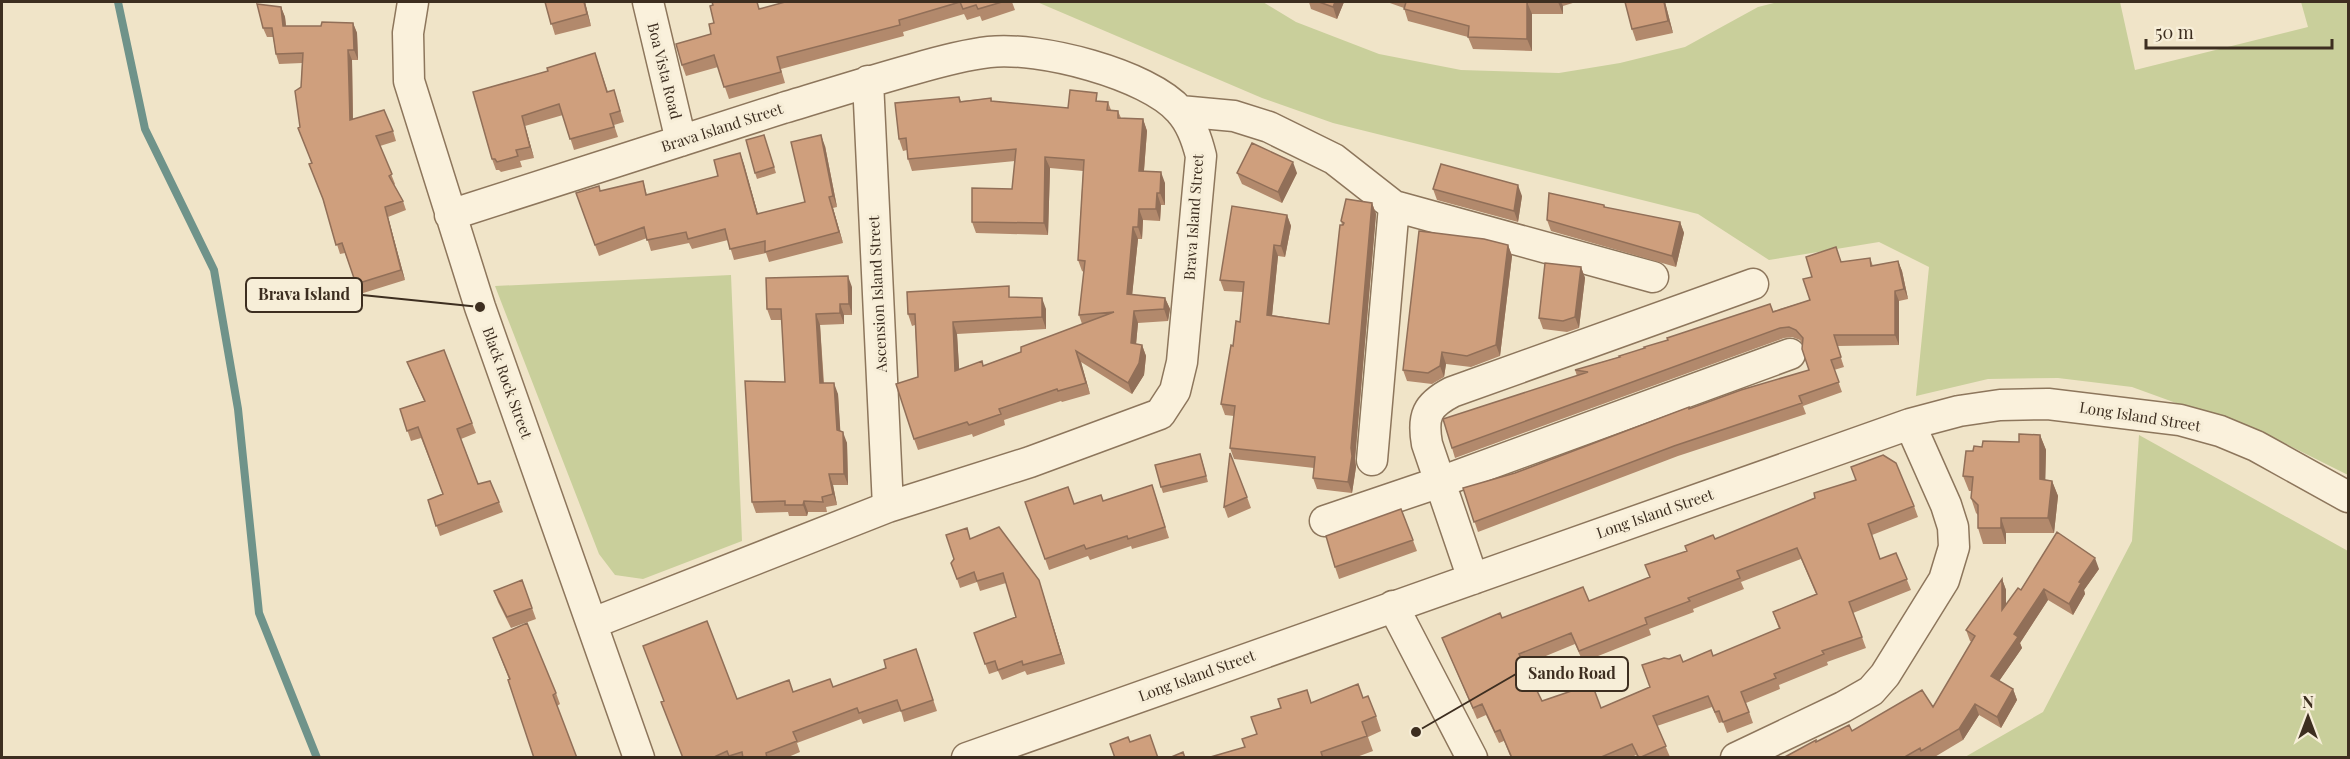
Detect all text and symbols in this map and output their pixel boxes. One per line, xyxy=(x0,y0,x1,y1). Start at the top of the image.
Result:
scale bar xyxy=(2146,12,2332,50)
street label: Boa Vista Road xyxy=(643,20,687,121)
text: 50 m xyxy=(2155,20,2194,44)
street label: Brava Island Street xyxy=(658,98,786,156)
street label: Brava Island Street xyxy=(1179,152,1207,281)
street label: Ascension Island Street xyxy=(863,214,891,374)
callout: Brava Island xyxy=(246,278,362,312)
text: Brava Island xyxy=(258,283,351,304)
street label: Black Rock Street xyxy=(478,324,538,442)
street label: Long Island Street xyxy=(2078,397,2203,436)
street label: Long Island Street xyxy=(1593,483,1717,542)
street label: Long Island Street xyxy=(1136,644,1258,705)
callout: Sando Road xyxy=(1516,657,1628,691)
text: Sando Road xyxy=(1528,662,1616,683)
north arrow xyxy=(2278,687,2338,747)
text: N xyxy=(2302,691,2314,712)

